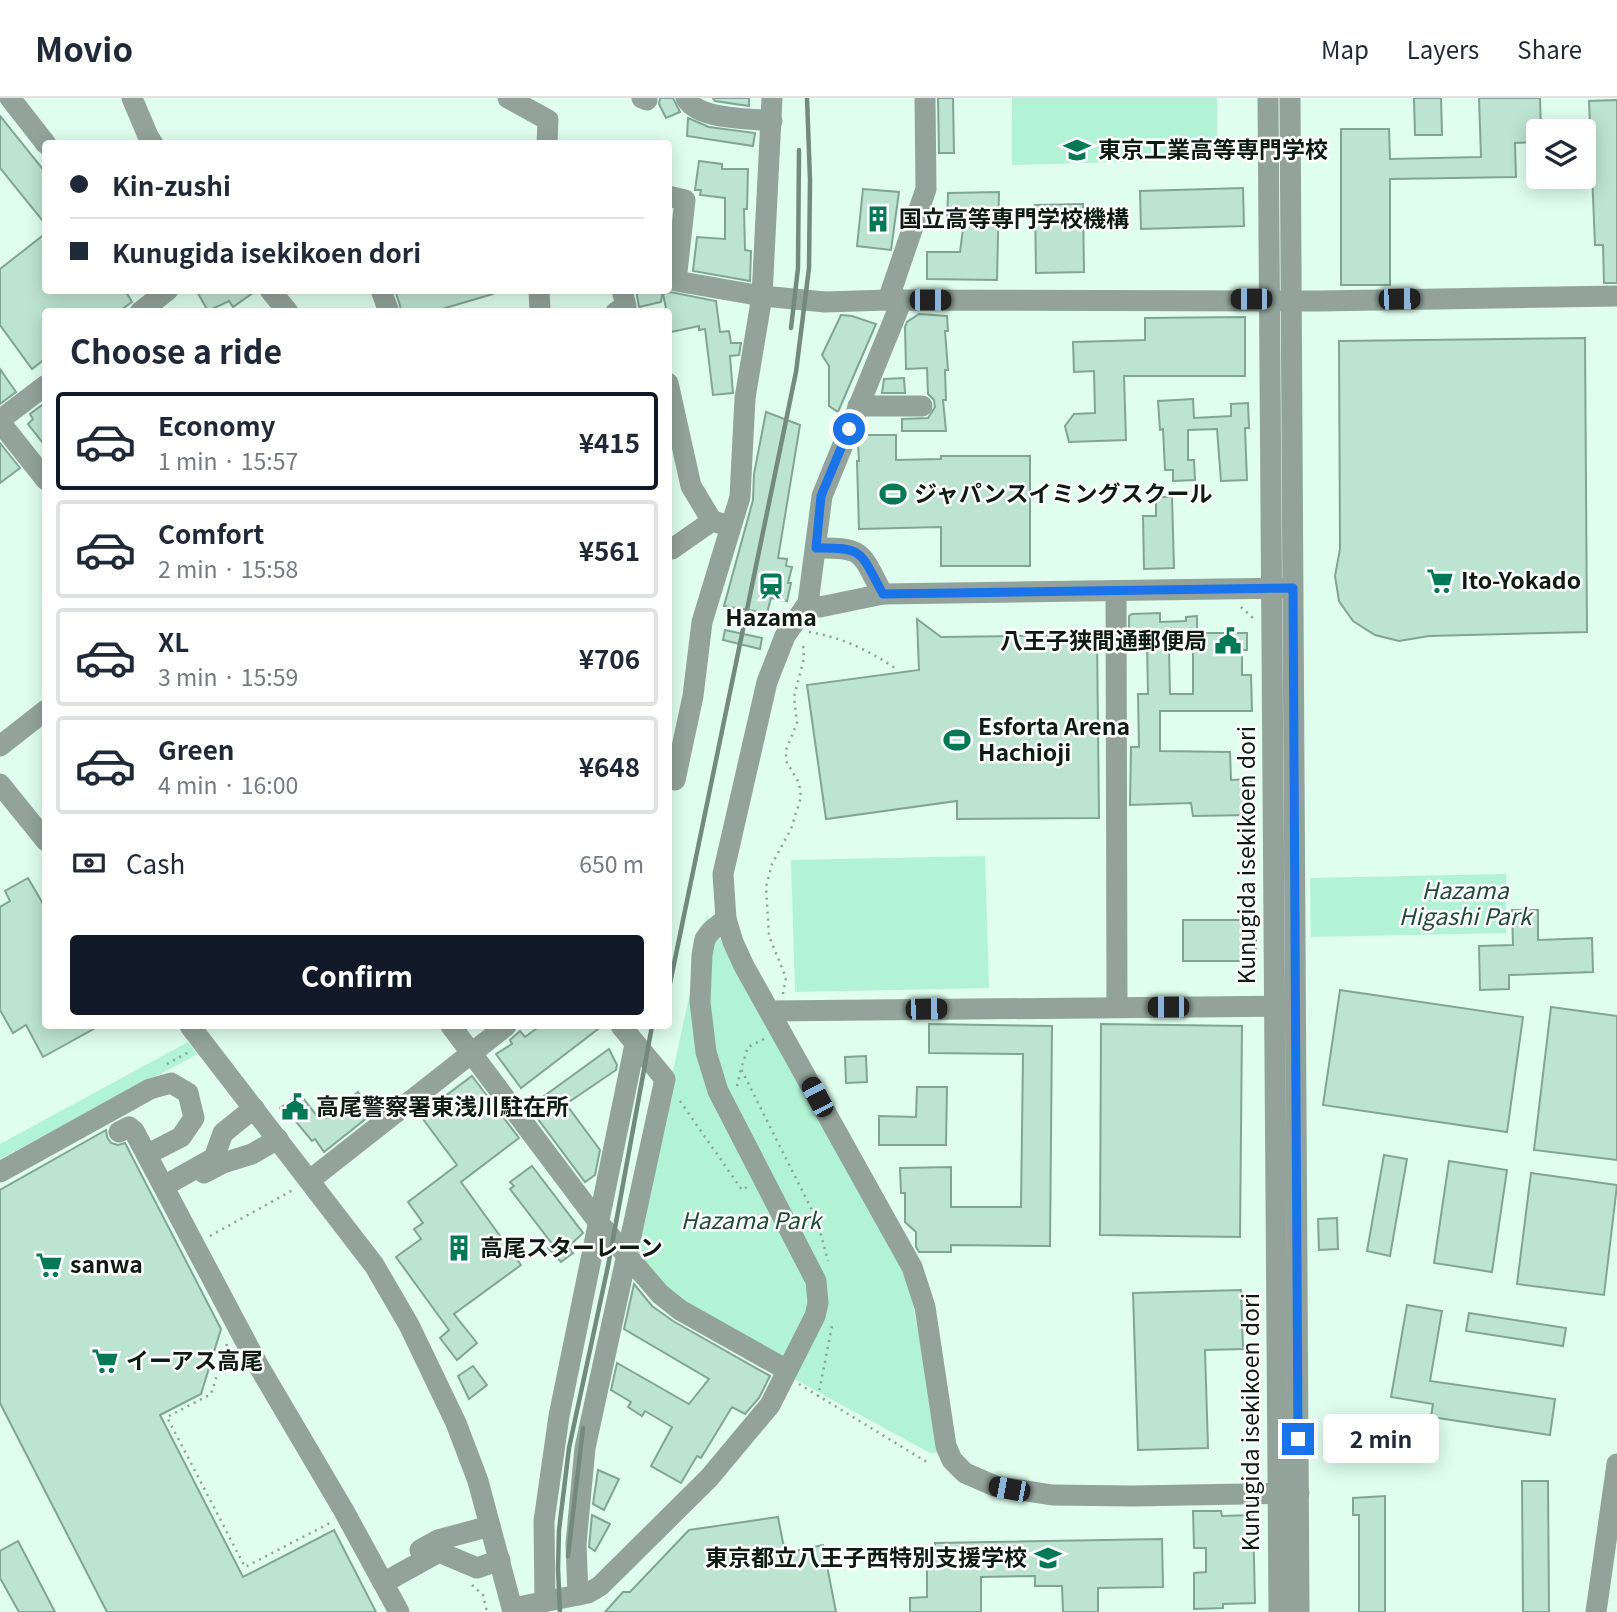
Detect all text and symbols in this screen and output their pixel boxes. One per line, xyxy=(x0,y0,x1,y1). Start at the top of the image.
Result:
text: Movio xyxy=(35,24,133,72)
text: Map xyxy=(1321,31,1369,66)
text: Layers xyxy=(1407,31,1479,66)
text: Share xyxy=(1517,31,1582,66)
map controls xyxy=(1526,119,1596,189)
button: layers xyxy=(1526,119,1596,189)
place label: 東京工業高等専門学校 xyxy=(1098,131,1328,165)
school or university icon: 東京工業高等専門学校 xyxy=(1062,135,1092,165)
text: Kin-zushi xyxy=(112,166,231,203)
place label: 国立高等専門学校機構 xyxy=(899,200,1129,234)
building icon: 国立高等専門学校機構 xyxy=(863,204,893,234)
text: Kunugida isekikoen dori xyxy=(112,233,421,270)
car xyxy=(1378,288,1421,310)
car xyxy=(1231,289,1273,310)
car xyxy=(910,290,952,311)
text: Choose a ride xyxy=(70,327,282,373)
text: Economy xyxy=(158,406,276,443)
icon: car xyxy=(74,410,137,473)
route start xyxy=(833,413,865,445)
text: ¥415 xyxy=(579,423,640,460)
text: 1 min · 15:57 xyxy=(158,443,298,477)
place label: ジャパンスイミングスクール xyxy=(914,475,1213,509)
sports icon: ジャパンスイミングスクール xyxy=(878,479,908,509)
text: Comfort xyxy=(158,514,264,551)
icon: car xyxy=(74,518,137,581)
text: ¥561 xyxy=(579,531,640,568)
text: 2 min · 15:58 xyxy=(158,551,298,585)
place label: Ito-Yokado xyxy=(1461,562,1581,596)
supermarket icon: Ito-Yokado xyxy=(1425,566,1455,596)
station icon: Hazama xyxy=(756,571,786,601)
place label: Hazama xyxy=(725,599,817,633)
text: XL xyxy=(158,622,189,659)
place label: 八王子狭間通郵便局 xyxy=(1000,622,1207,656)
icon: car xyxy=(74,626,137,689)
public building icon: 八王子狭間通郵便局 xyxy=(1213,626,1243,656)
text: ¥706 xyxy=(579,639,640,676)
text: 3 min · 15:59 xyxy=(158,659,298,693)
place label: Esforta Arena Hachioji xyxy=(978,708,1130,768)
sports icon: Esforta Arena Hachioji xyxy=(942,725,972,755)
street label: Kunugida isekikoen dori xyxy=(1228,726,1262,984)
text: Green xyxy=(158,730,234,767)
icon: car xyxy=(74,734,137,797)
text: ¥648 xyxy=(579,747,640,784)
text: 4 min · 16:00 xyxy=(158,767,298,801)
icon: cash xyxy=(70,844,108,882)
text: Cash xyxy=(126,844,185,881)
text: 650 m xyxy=(579,846,644,880)
park label: Hazama Higashi Park xyxy=(1399,872,1535,932)
button: Confirm xyxy=(70,935,644,1015)
car xyxy=(1148,997,1190,1018)
car xyxy=(905,998,948,1020)
car xyxy=(798,1074,837,1120)
place label: 高尾警察署東浅川駐在所 xyxy=(316,1088,569,1122)
public building icon: 高尾警察署東浅川駐在所 xyxy=(280,1092,310,1122)
park label: Hazama Park xyxy=(681,1202,824,1236)
place label: 高尾スターレーン xyxy=(480,1229,663,1263)
building icon: 高尾スターレーン xyxy=(444,1233,474,1263)
place label: sanwa xyxy=(70,1246,143,1280)
supermarket icon: sanwa xyxy=(34,1250,64,1280)
street label: Kunugida isekikoen dori xyxy=(1232,1293,1266,1551)
place label: イーアス高尾 xyxy=(126,1342,263,1376)
supermarket icon: イーアス高尾 xyxy=(90,1346,120,1376)
callout: 2 min xyxy=(1322,1414,1438,1464)
text: 2 min xyxy=(1350,1421,1412,1455)
route end xyxy=(1282,1423,1314,1455)
car xyxy=(987,1475,1032,1503)
place label: 東京都立八王子西特別支援学校 xyxy=(705,1539,1027,1573)
school or university icon: 東京都立八王子西特別支援学校 xyxy=(1033,1543,1063,1573)

